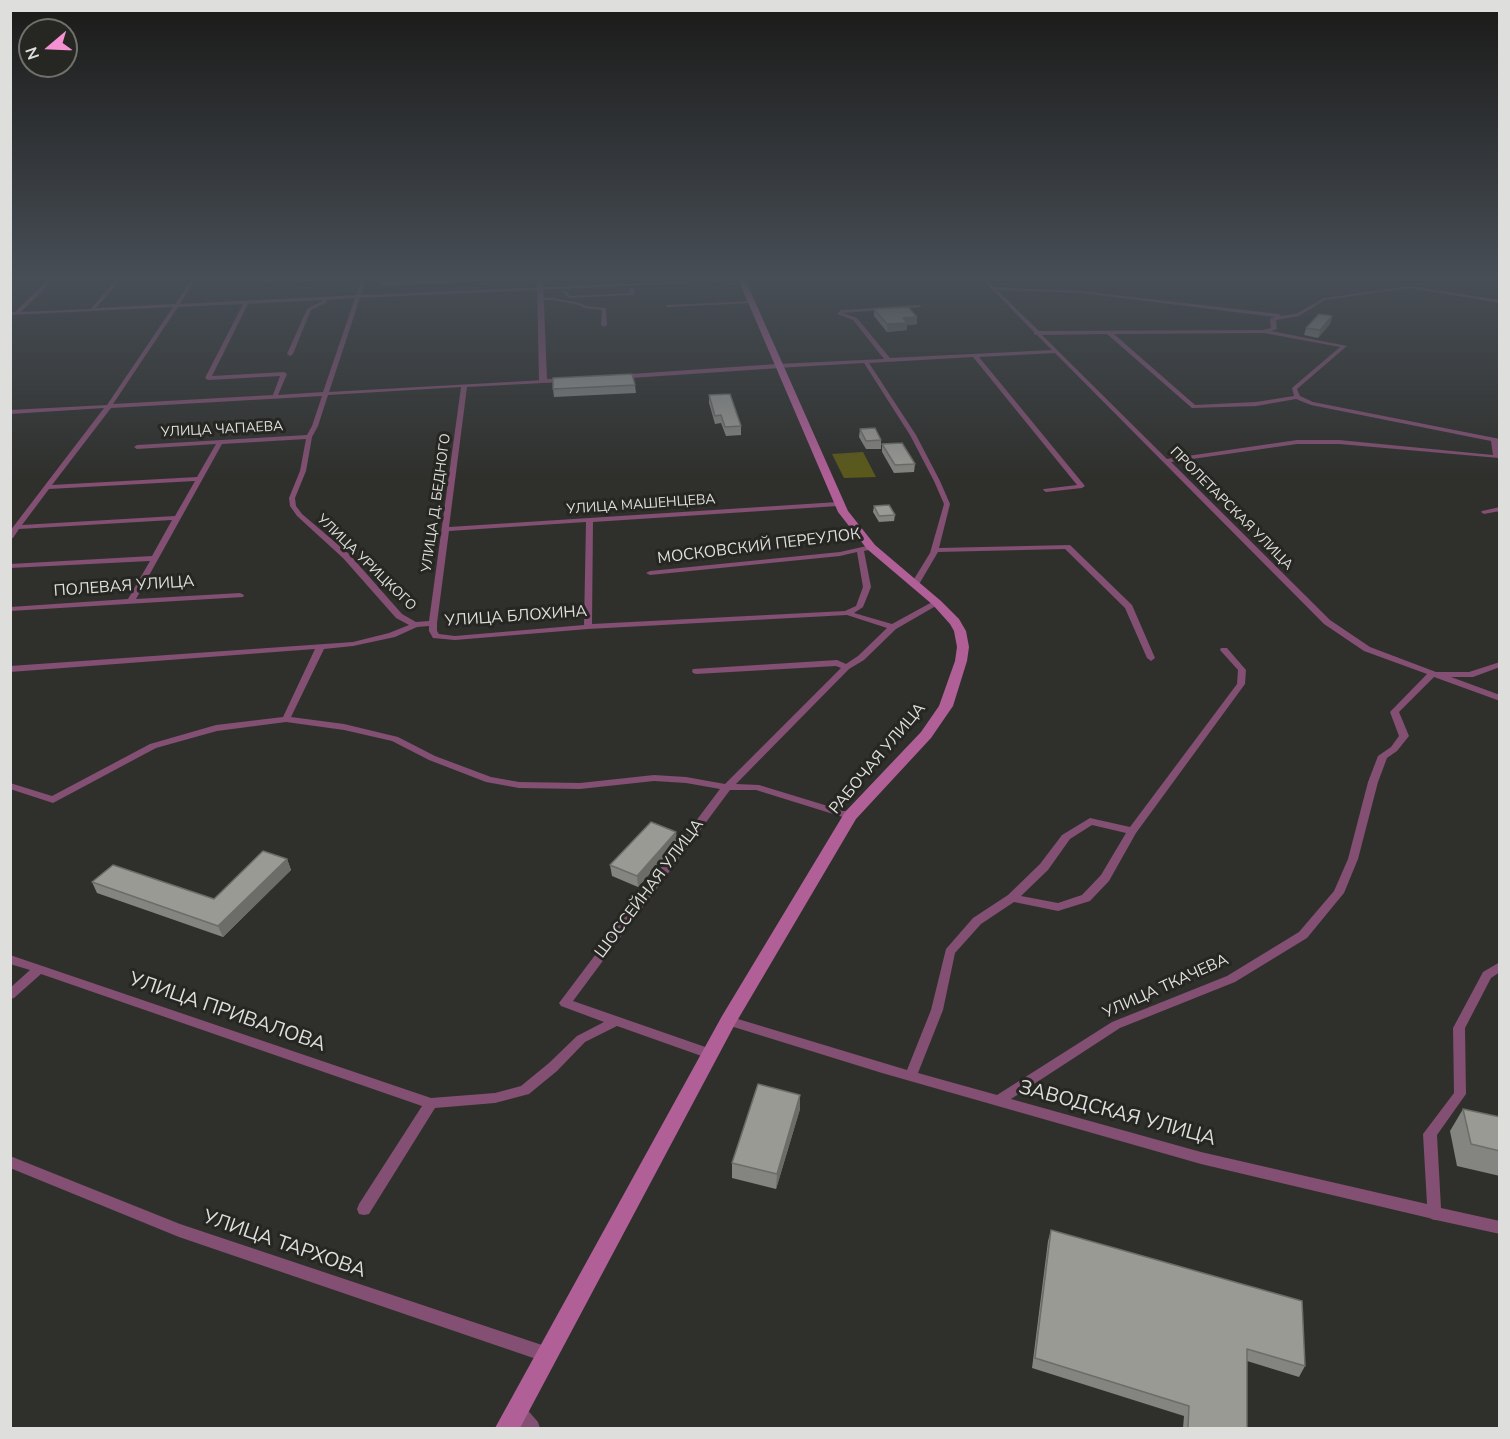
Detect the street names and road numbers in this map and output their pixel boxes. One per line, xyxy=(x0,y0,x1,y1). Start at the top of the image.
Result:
street label: УЛИЦА ЧАПАЕВА xyxy=(160,418,284,442)
street label: УЛИЦА Д. БЕДНОГО xyxy=(419,432,455,574)
street label: ПРОЛЕТАРСКАЯ УЛИЦА xyxy=(1166,444,1296,574)
street label: УЛИЦА МАШЕНЦЕВА xyxy=(566,491,716,519)
street label: УЛИЦА УРИЦКОГО xyxy=(313,511,419,615)
street label: МОСКОВСКИЙ ПЕРЕУЛОК xyxy=(656,525,862,569)
street label: ПОЛЕВАЯ УЛИЦА xyxy=(53,573,195,601)
street label: УЛИЦА БЛОХИНА xyxy=(444,602,588,632)
street label: РАБОЧАЯ УЛИЦА xyxy=(826,700,930,818)
street label: ШОССЕЙНАЯ УЛИЦА xyxy=(592,816,708,962)
street label: УЛИЦА ТКАЧЕВА xyxy=(1100,951,1232,1023)
street label: УЛИЦА ПРИВАЛОВА xyxy=(125,968,329,1058)
street label: ЗАВОДСКАЯ УЛИЦА xyxy=(1016,1076,1218,1152)
street label: УЛИЦА ТАРХОВА xyxy=(199,1206,369,1284)

